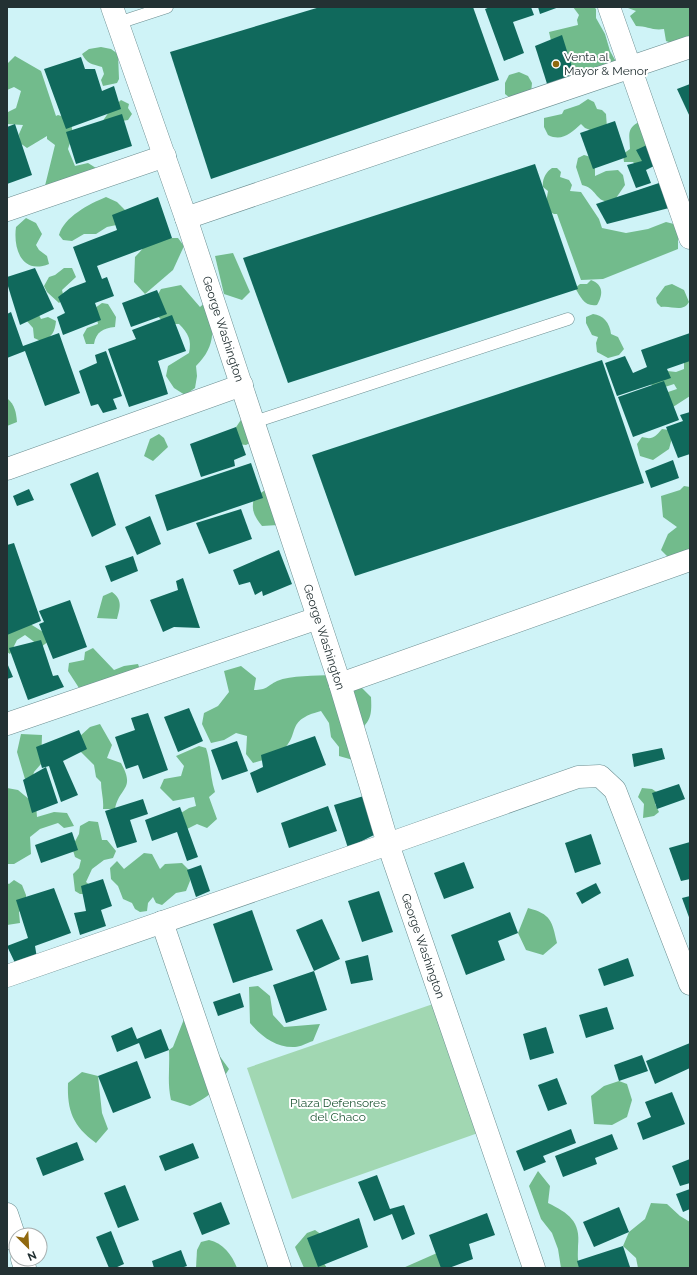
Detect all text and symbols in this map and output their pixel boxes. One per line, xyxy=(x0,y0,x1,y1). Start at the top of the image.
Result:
place label: Venta al Mayor & Menor xyxy=(564,50,649,78)
marker: Venta al Mayor & Menor xyxy=(551,59,561,69)
street label: George Washington xyxy=(199,274,247,384)
street label: George Washington xyxy=(300,582,348,692)
street label: George Washington xyxy=(398,892,448,1000)
park label: Plaza Defensores del Chaco xyxy=(290,1096,386,1124)
north arrow xyxy=(8,1227,48,1267)
text: N xyxy=(25,1248,38,1263)

